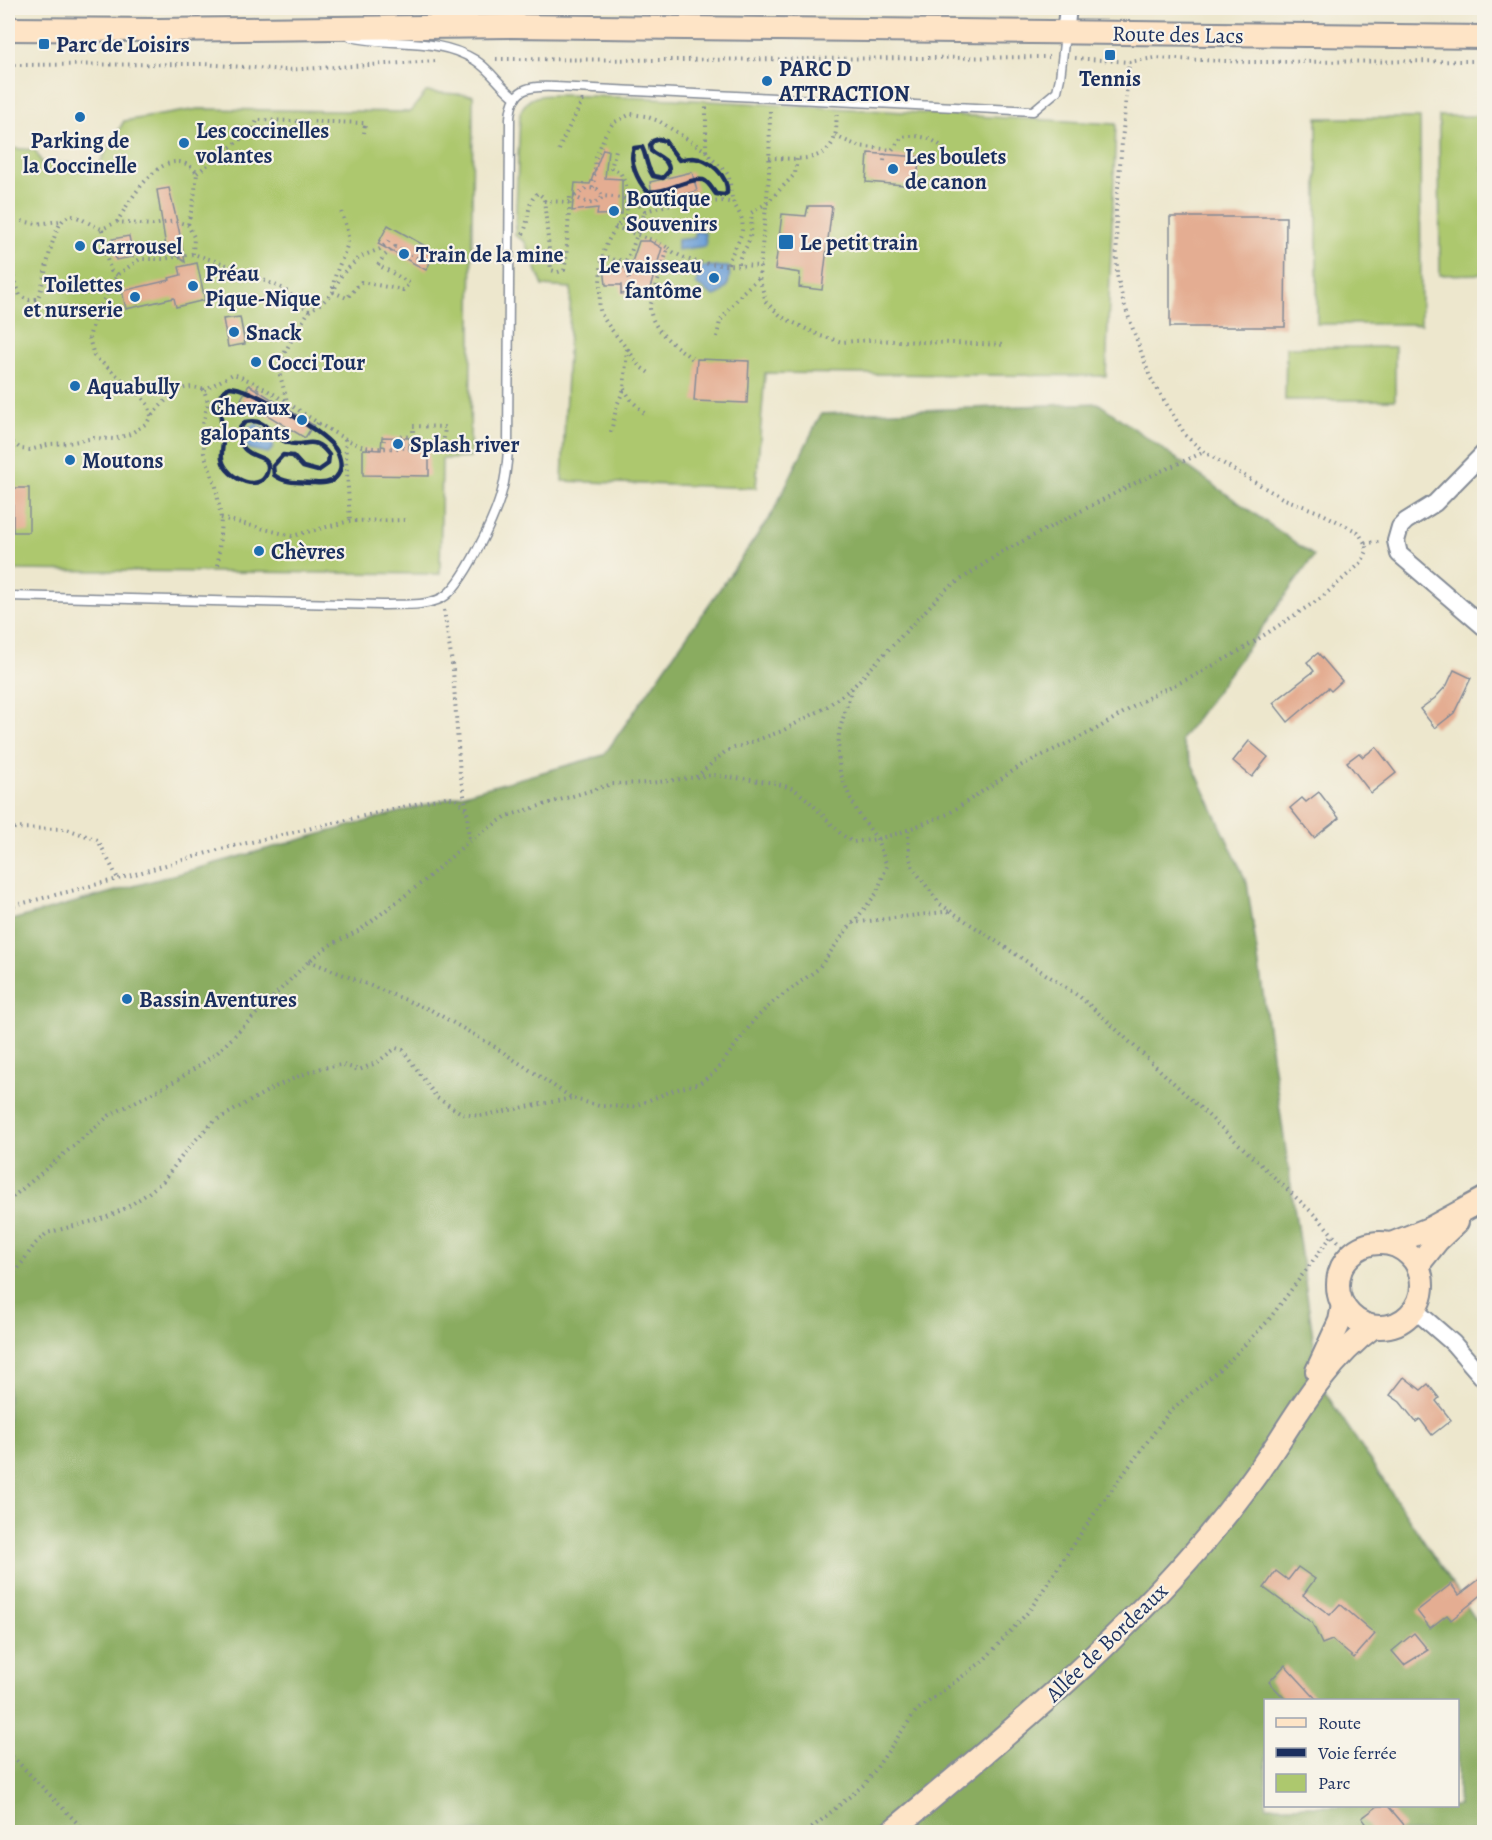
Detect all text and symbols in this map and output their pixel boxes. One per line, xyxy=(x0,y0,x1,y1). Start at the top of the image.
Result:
street label: Route des Lacs xyxy=(1112,19,1244,51)
place label: Parc de Loisirs xyxy=(56,30,190,60)
marker: Parc de Loisirs xyxy=(37,37,51,51)
marker: Tennis xyxy=(1103,48,1117,62)
place label: PARC D ATTRACTION xyxy=(778,54,910,109)
place label: Tennis xyxy=(1079,64,1141,94)
marker: PARC D ATTRACTION xyxy=(760,74,774,88)
marker: Parking de la Coccinelle xyxy=(73,110,87,124)
place label: Les coccinelles volantes xyxy=(195,116,329,171)
place label: Parking de la Coccinelle xyxy=(23,126,137,181)
marker: Les coccinelles volantes xyxy=(177,136,191,150)
place label: Les boulets de canon xyxy=(905,142,1007,197)
marker: Les boulets de canon xyxy=(886,162,900,176)
place label: Boutique Souvenirs xyxy=(626,184,718,239)
marker: Boutique Souvenirs xyxy=(607,204,621,218)
place label: Le petit train xyxy=(800,228,918,258)
place label: Carrousel xyxy=(92,232,182,262)
marker: Le petit train xyxy=(777,233,795,251)
marker: Carrousel xyxy=(73,239,87,253)
place label: Train de la mine xyxy=(416,240,564,270)
marker: Train de la mine xyxy=(397,247,411,261)
place label: Le vaisseau fantôme xyxy=(599,251,703,306)
place label: Préau Pique-Nique xyxy=(205,259,321,314)
place label: Toilettes et nurserie xyxy=(24,270,123,325)
marker: Le vaisseau fantôme xyxy=(707,271,721,285)
marker: Préau Pique-Nique xyxy=(186,279,200,293)
marker: Toilettes et nurserie xyxy=(128,290,142,304)
place label: Snack xyxy=(246,318,302,348)
marker: Snack xyxy=(227,325,241,339)
place label: Cocci Tour xyxy=(268,348,365,378)
marker: Cocci Tour xyxy=(249,355,263,369)
place label: Aquabully xyxy=(86,372,180,402)
marker: Aquabully xyxy=(68,379,82,393)
place label: Chevaux galopants xyxy=(200,393,290,448)
marker: Chevaux galopants xyxy=(295,413,309,427)
place label: Splash river xyxy=(410,430,519,460)
marker: Splash river xyxy=(391,437,405,451)
place label: Moutons xyxy=(82,446,164,476)
marker: Moutons xyxy=(63,453,77,467)
place label: Chèvres xyxy=(271,537,345,567)
marker: Chèvres xyxy=(252,544,266,558)
place label: Bassin Aventures xyxy=(139,985,297,1015)
marker: Bassin Aventures xyxy=(120,992,134,1006)
street label: Allée de Bordeaux xyxy=(1038,1576,1175,1710)
legend xyxy=(1264,1699,1459,1807)
text: Route xyxy=(1318,1711,1361,1735)
text: Voie ferrée xyxy=(1317,1741,1397,1765)
text: Parc xyxy=(1318,1771,1350,1795)

